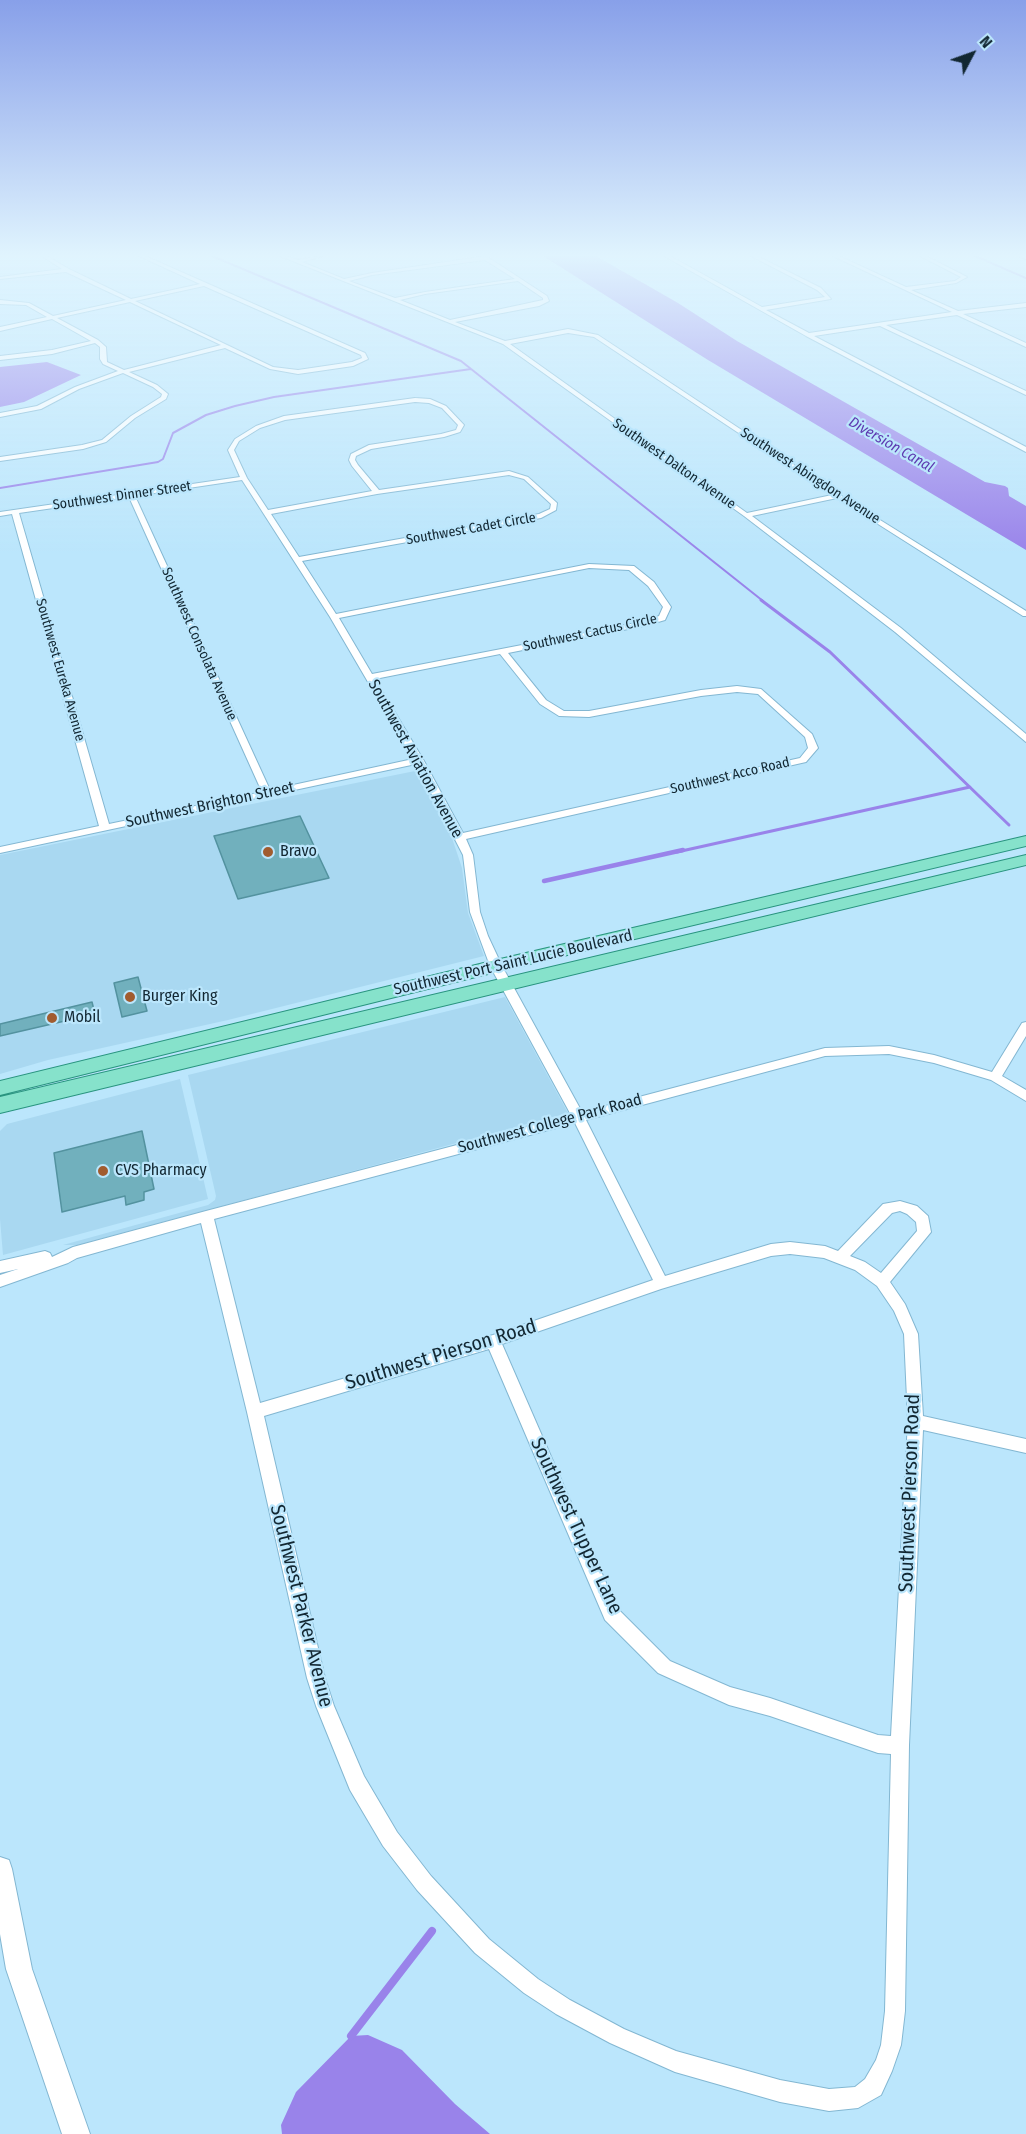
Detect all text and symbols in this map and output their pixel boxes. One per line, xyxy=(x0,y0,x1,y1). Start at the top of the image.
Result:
north arrow xyxy=(942,24,1002,84)
text: N xyxy=(976,32,996,52)
water label: Diversion Canal xyxy=(845,413,937,477)
street label: Southwest Dalton Avenue xyxy=(609,415,739,513)
street label: Southwest Abingdon Avenue xyxy=(737,425,883,527)
street label: Southwest Dinner Street xyxy=(52,478,192,514)
street label: Southwest Cadet Circle xyxy=(405,509,537,549)
street label: Southwest Consolata Avenue xyxy=(158,565,240,723)
street label: Southwest Eureka Avenue xyxy=(32,597,88,743)
street label: Southwest Cactus Circle xyxy=(522,611,658,655)
street label: Southwest Aviation Avenue xyxy=(363,677,467,841)
street label: Southwest Acco Road xyxy=(669,754,791,798)
street label: Southwest Brighton Street xyxy=(124,778,296,832)
place label: Bravo xyxy=(280,842,317,862)
marker: Bravo xyxy=(261,845,275,859)
street label: Southwest Port Saint Lucie Boulevard xyxy=(392,926,634,1000)
place label: Burger King xyxy=(142,987,217,1007)
marker: Burger King xyxy=(123,990,137,1004)
place label: Mobil xyxy=(64,1008,101,1028)
marker: Mobil xyxy=(45,1011,59,1025)
street label: Southwest College Park Road xyxy=(456,1090,644,1158)
place label: CVS Pharmacy xyxy=(115,1161,207,1181)
marker: CVS Pharmacy xyxy=(96,1164,110,1178)
street label: Southwest Pierson Road xyxy=(343,1314,539,1396)
street label: Southwest Pierson Road xyxy=(895,1393,925,1593)
street label: Southwest Tupper Lane xyxy=(525,1434,627,1618)
street label: Southwest Parker Avenue xyxy=(264,1502,338,1710)

